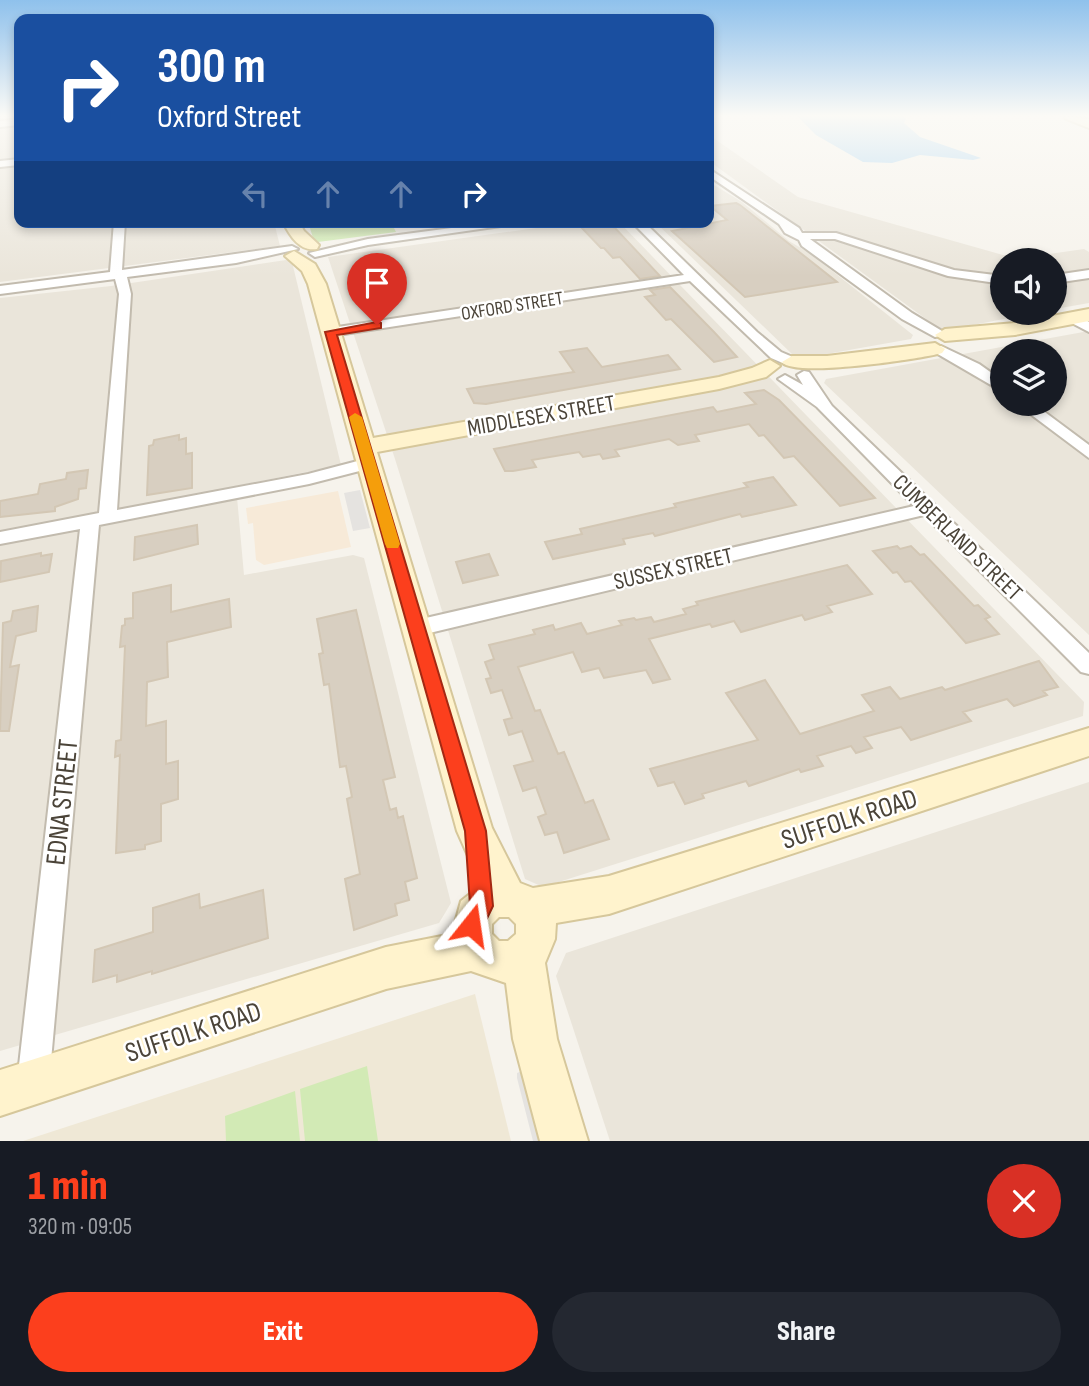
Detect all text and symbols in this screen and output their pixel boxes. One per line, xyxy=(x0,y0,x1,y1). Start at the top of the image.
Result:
text: 300 m xyxy=(157,38,266,97)
icon: right xyxy=(42,42,133,133)
text: Oxford Street xyxy=(157,98,301,137)
icon: left xyxy=(236,175,274,213)
icon: ahead xyxy=(309,175,347,213)
icon: ahead xyxy=(382,175,420,213)
icon: right xyxy=(455,175,493,213)
map controls xyxy=(990,248,1067,416)
button: sound xyxy=(990,248,1067,325)
pin xyxy=(347,253,407,325)
icon: arrive xyxy=(358,264,396,302)
street label: OXFORD STREET xyxy=(460,287,565,326)
button: layers xyxy=(990,339,1067,416)
street label: MIDDLESEX STREET xyxy=(465,389,617,443)
street label: CUMBERLAND STREET xyxy=(887,469,1028,607)
street label: SUSSEX STREET xyxy=(611,542,735,596)
street label: EDNA STREET xyxy=(39,737,86,867)
street label: SUFFOLK ROAD xyxy=(777,782,922,857)
position arrow xyxy=(434,888,508,962)
street label: SUFFOLK ROAD xyxy=(121,995,266,1070)
text: 1 min xyxy=(28,1161,108,1212)
button: close xyxy=(987,1164,1061,1238)
text: 320 m · 09:05 xyxy=(28,1213,132,1241)
button: Exit xyxy=(28,1292,538,1372)
button: Share xyxy=(552,1292,1061,1372)

